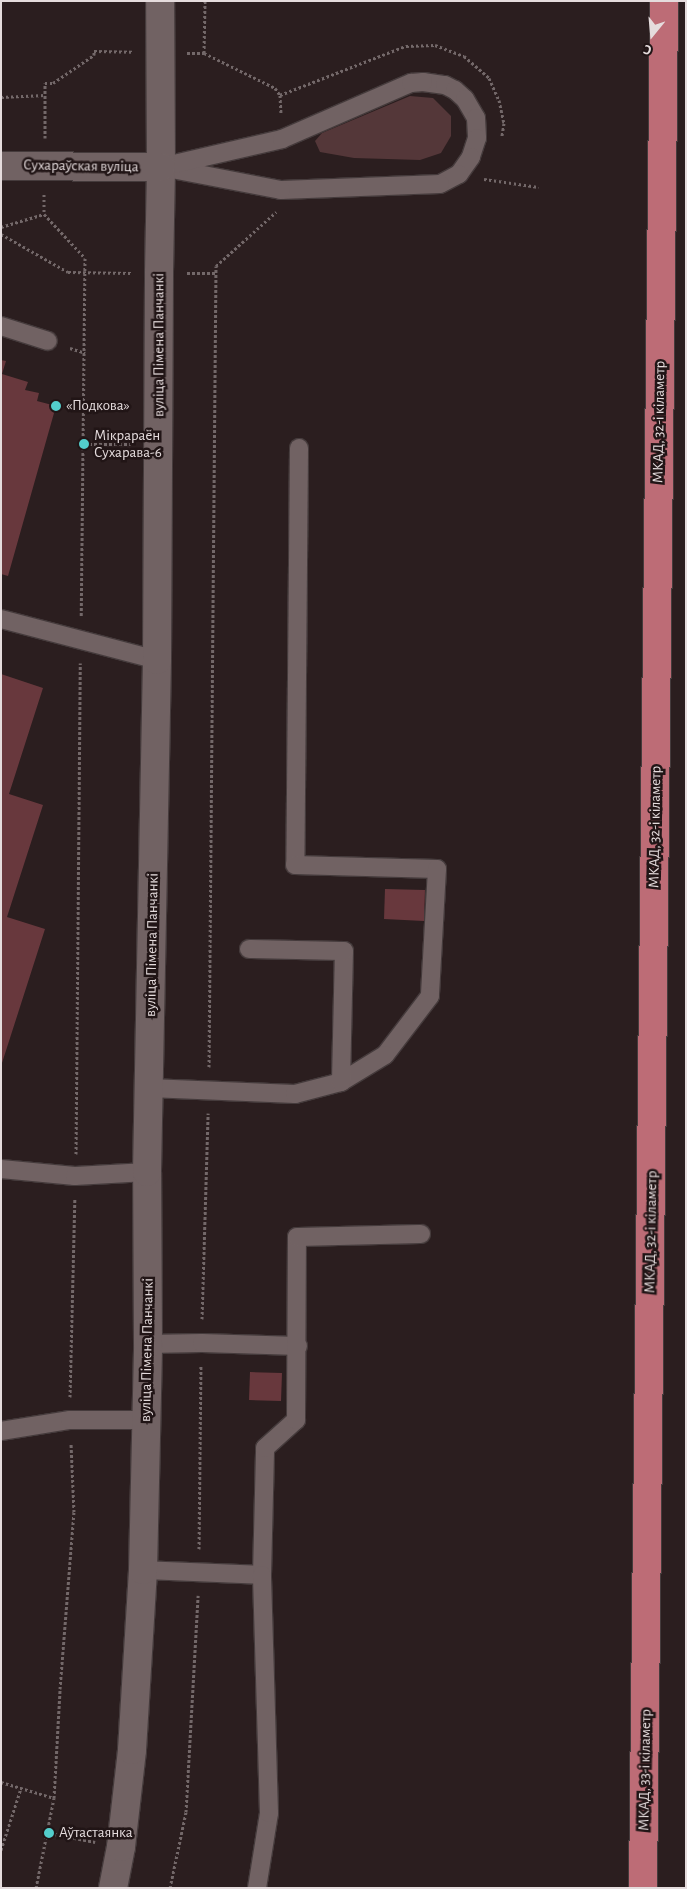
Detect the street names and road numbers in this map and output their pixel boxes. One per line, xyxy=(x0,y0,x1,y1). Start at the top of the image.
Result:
street label: Сухараўская вуліца xyxy=(23,156,139,176)
street label: вуліца Пімена Панчанкі xyxy=(150,273,168,417)
street label: МКАД, 32-і кіламетр xyxy=(649,361,669,483)
street label: МКАД, 32-і кіламетр xyxy=(645,766,665,888)
street label: вуліца Пімена Панчанкі xyxy=(142,873,162,1017)
street label: МКАД, 32-і кіламетр xyxy=(641,1171,661,1293)
street label: вуліца Пімена Панчанкі xyxy=(137,1278,157,1422)
street label: МКАД, 33-і кіламетр xyxy=(635,1709,655,1831)

